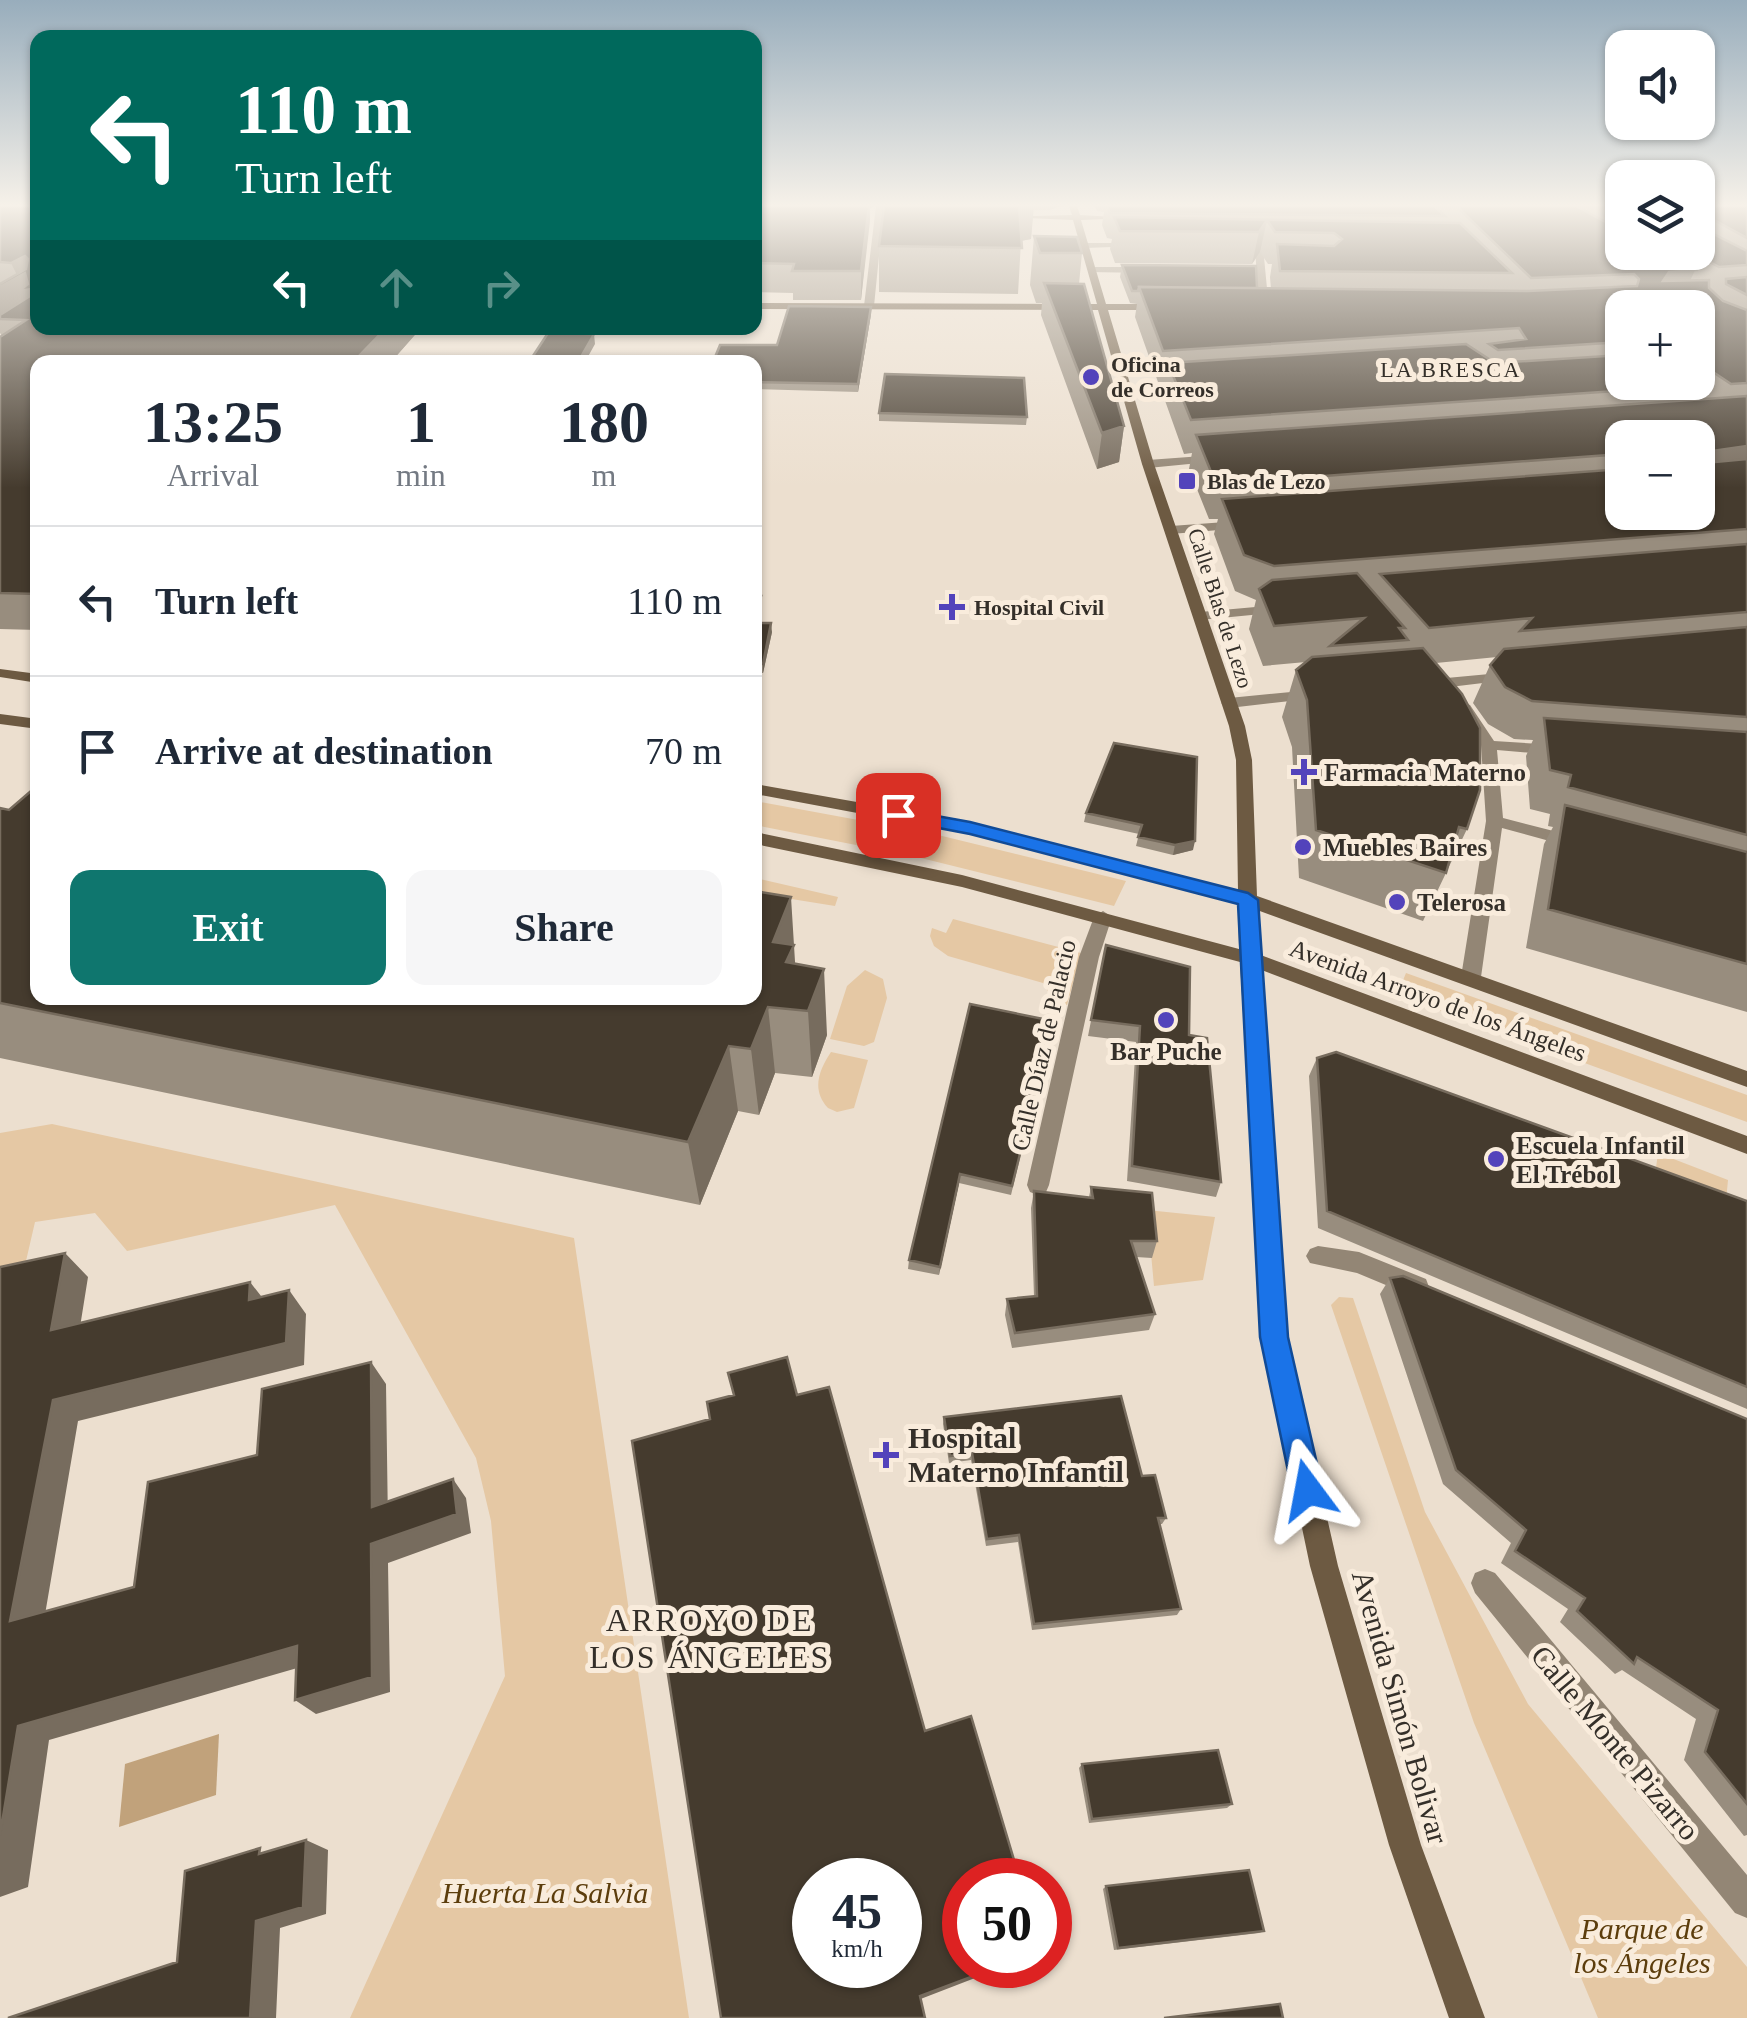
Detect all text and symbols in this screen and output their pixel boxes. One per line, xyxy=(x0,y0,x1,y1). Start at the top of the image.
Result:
map controls xyxy=(1605,30,1715,530)
button: sound xyxy=(1605,30,1715,140)
icon: left xyxy=(70,70,200,200)
text: 110 m xyxy=(235,71,412,148)
text: Turn left xyxy=(235,153,392,203)
button: layers xyxy=(1605,160,1715,270)
icon: left xyxy=(264,260,319,315)
icon: ahead xyxy=(369,260,424,315)
icon: right xyxy=(474,260,529,315)
button: + xyxy=(1605,290,1715,400)
place label: Oficina de Correos xyxy=(1111,352,1214,402)
district label: LA BRESCA xyxy=(1380,357,1522,382)
marker: Oficina de Correos xyxy=(1080,366,1102,388)
text: 13:25 xyxy=(143,389,283,455)
text: 1 xyxy=(406,389,436,455)
text: 180 xyxy=(559,389,649,455)
button: − xyxy=(1605,420,1715,530)
text: Arrival xyxy=(167,457,259,493)
text: min xyxy=(396,457,446,493)
text: m xyxy=(591,457,616,493)
place label: Blas de Lezo xyxy=(1207,469,1326,494)
marker: Blas de Lezo xyxy=(1176,470,1198,492)
street label: Calle Blas de Lezo xyxy=(1183,525,1258,691)
icon: left xyxy=(70,574,125,629)
text: Turn left xyxy=(155,580,298,622)
text: 110 m xyxy=(627,580,722,622)
marker: Hospital Civil xyxy=(939,594,965,620)
place label: Hospital Civil xyxy=(974,595,1104,620)
icon: arrive xyxy=(70,724,125,779)
text: Arrive at destination xyxy=(155,730,493,772)
text: 70 m xyxy=(645,730,722,772)
place label: Farmacia Materno xyxy=(1324,759,1526,786)
marker: Farmacia Materno xyxy=(1293,761,1315,783)
pin xyxy=(856,773,941,858)
icon: arrive xyxy=(871,788,926,843)
place label: Muebles Baires xyxy=(1323,834,1487,861)
marker: Muebles Baires xyxy=(1292,836,1314,858)
button: Exit xyxy=(70,870,386,985)
button: Share xyxy=(406,870,722,985)
place label: Telerosa xyxy=(1417,889,1506,916)
marker: Telerosa xyxy=(1386,891,1408,913)
street label: Avenida Arroyo de los Ángeles xyxy=(1286,934,1590,1067)
street label: Calle Díaz de Palacio xyxy=(1006,937,1081,1153)
marker: Bar Puche xyxy=(1155,1009,1177,1031)
place label: Bar Puche xyxy=(1110,1038,1222,1065)
place label: Escuela Infantil El Trébol xyxy=(1516,1132,1685,1188)
marker: Escuela Infantil El Trébol xyxy=(1485,1148,1507,1170)
place label: Hospital Materno Infantil xyxy=(908,1421,1124,1488)
position arrow xyxy=(1256,1438,1360,1542)
marker: Hospital Materno Infantil xyxy=(873,1442,899,1468)
street label: Avenida Simón Bolivar xyxy=(1346,1566,1455,1847)
district label: ARROYO DE LOS ÁNGELES xyxy=(589,1602,831,1675)
street label: Calle Monte Pizarro xyxy=(1525,1639,1706,1846)
speed limit sign: 50 xyxy=(942,1858,1072,1988)
park label: Huerta La Salvia xyxy=(441,1876,648,1909)
text: 45 xyxy=(832,1883,882,1939)
park label: Parque de los Ángeles xyxy=(1573,1912,1711,1979)
text: km/h xyxy=(831,1935,883,1962)

